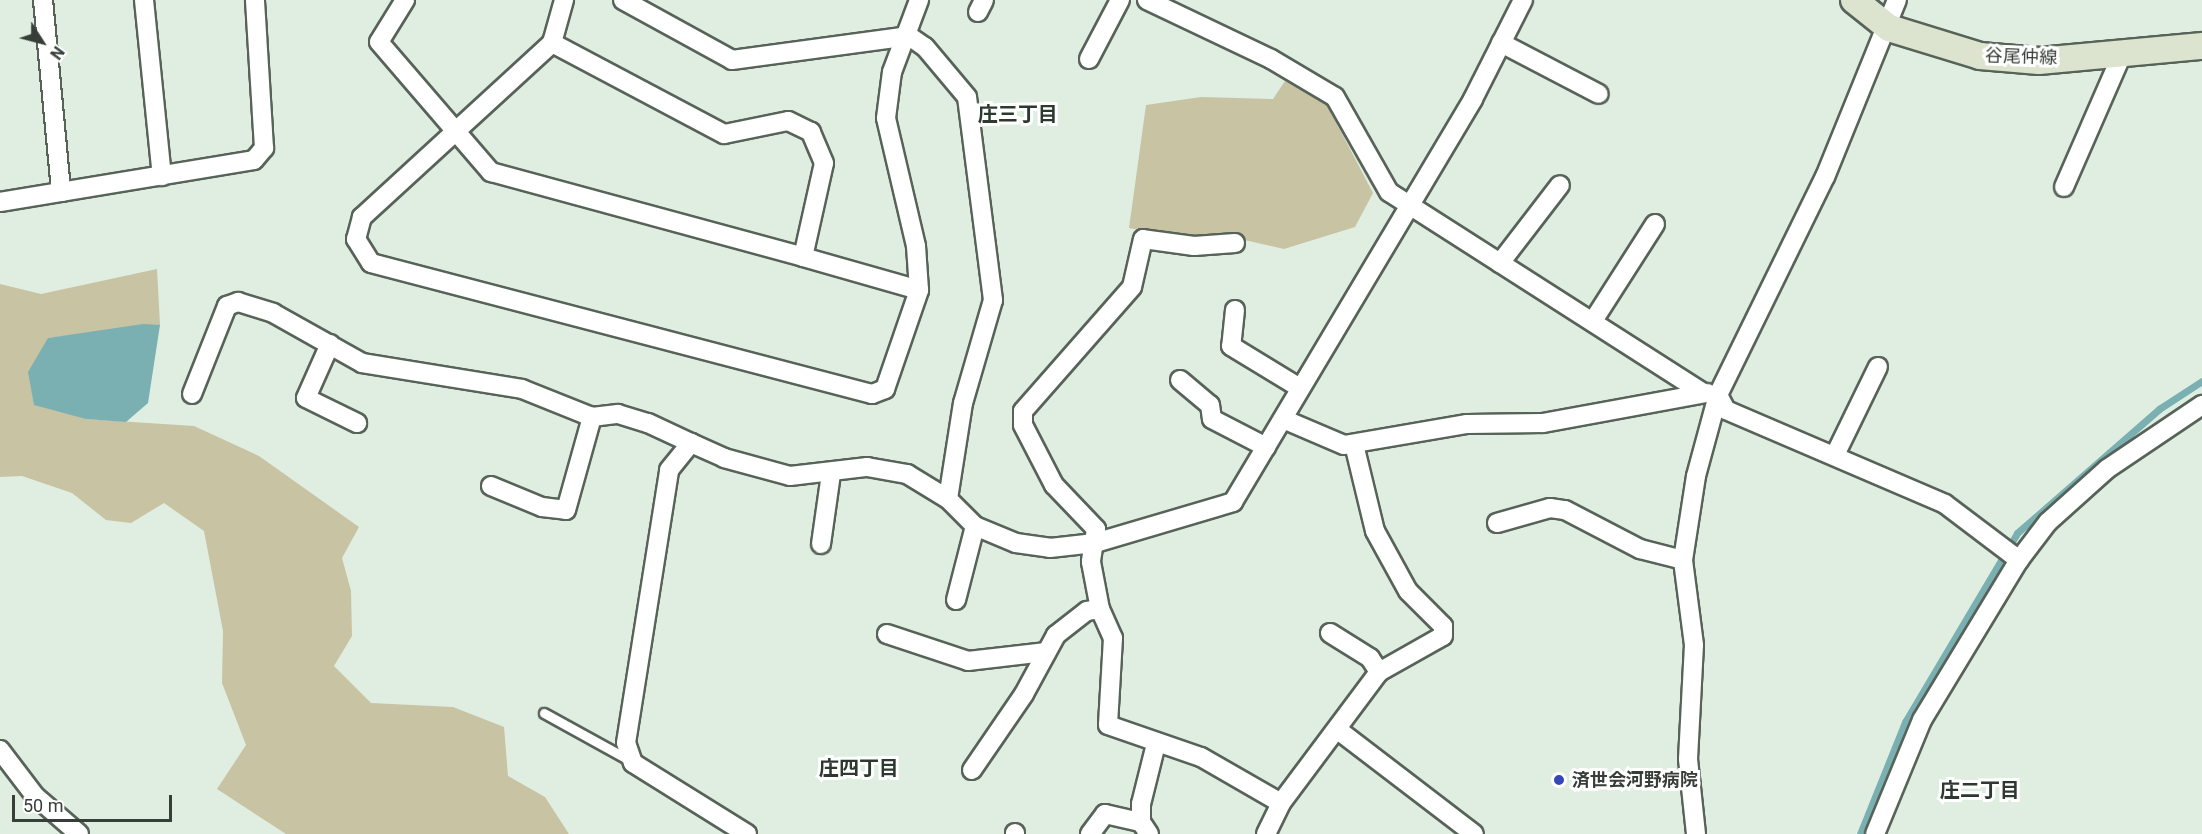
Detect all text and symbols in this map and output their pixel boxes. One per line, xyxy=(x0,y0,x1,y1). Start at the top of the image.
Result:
north arrow xyxy=(12,12,72,72)
text: N xyxy=(46,43,68,63)
street label: 谷尾仲線 xyxy=(1985,45,2057,69)
district label: 庄三丁目 xyxy=(978,102,1058,126)
district label: 庄四丁目 xyxy=(819,756,899,780)
place label: 済世会河野病院 xyxy=(1572,769,1698,791)
marker: 済世会河野病院 xyxy=(1550,771,1568,789)
district label: 庄二丁目 xyxy=(1940,778,2020,802)
scale bar xyxy=(15,783,176,821)
text: 50 m xyxy=(23,795,63,816)

